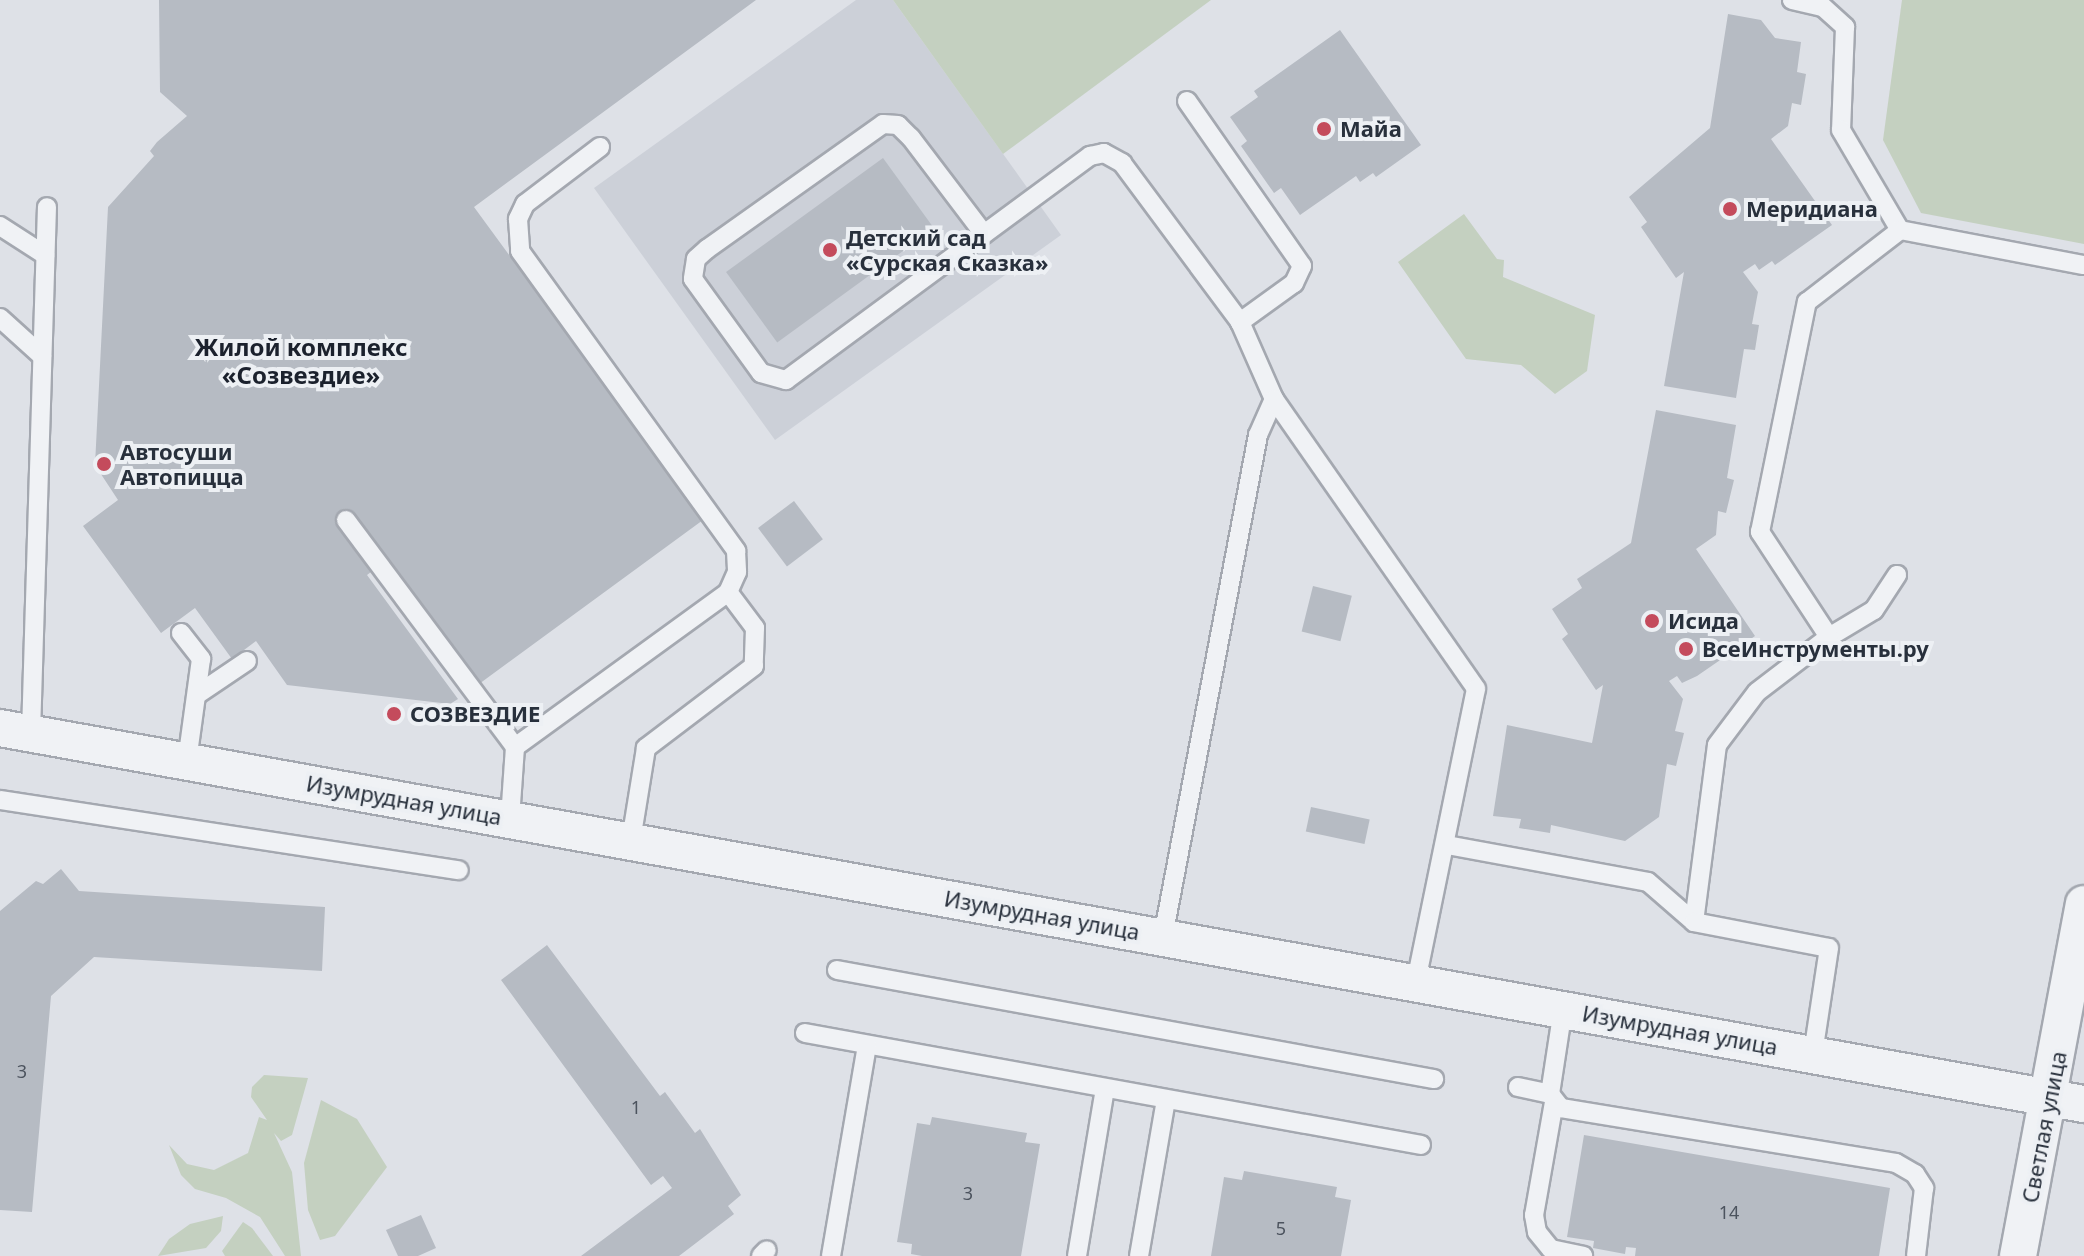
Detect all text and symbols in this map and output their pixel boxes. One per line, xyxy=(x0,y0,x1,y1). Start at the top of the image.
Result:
place label: Майа xyxy=(1340,116,1402,142)
marker: Майа xyxy=(1315,120,1333,138)
place label: Меридиана xyxy=(1746,196,1878,222)
marker: Меридиана xyxy=(1721,200,1739,218)
place label: Детский сад «Сурская Сказка» xyxy=(846,224,1048,276)
marker: Детский сад «Сурская Сказка» xyxy=(821,241,839,259)
district label: Жилой комплекс «Созвездие» xyxy=(194,333,408,389)
place label: Автосуши Автопицца xyxy=(120,438,244,490)
marker: Автосуши Автопицца xyxy=(95,455,113,473)
place label: Исида xyxy=(1668,608,1739,634)
marker: Исида xyxy=(1643,612,1661,630)
place label: ВсеИнструменты.ру xyxy=(1702,636,1929,662)
marker: ВсеИнструменты.ру xyxy=(1677,640,1695,658)
place label: СОЗВЕЗДИЕ xyxy=(410,701,540,727)
marker: СОЗВЕЗДИЕ xyxy=(385,705,403,723)
street label: Изумрудная улица xyxy=(304,770,504,830)
street label: Изумрудная улица xyxy=(942,885,1142,945)
street label: Изумрудная улица xyxy=(1580,1000,1780,1060)
street label: Светлая улица xyxy=(2016,1049,2072,1205)
house number: 3 xyxy=(17,1060,27,1082)
house number: 1 xyxy=(631,1096,641,1118)
house number: 3 xyxy=(963,1182,973,1204)
house number: 14 xyxy=(1719,1201,1739,1223)
house number: 5 xyxy=(1276,1217,1286,1239)

